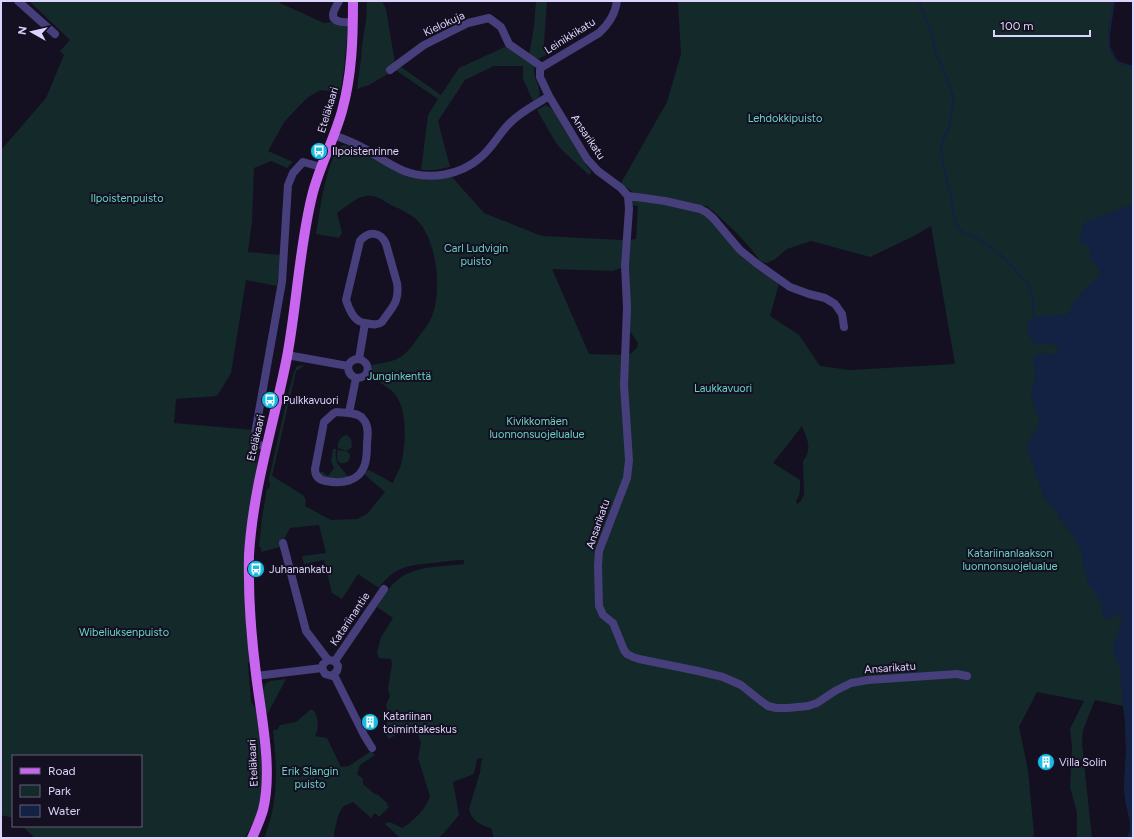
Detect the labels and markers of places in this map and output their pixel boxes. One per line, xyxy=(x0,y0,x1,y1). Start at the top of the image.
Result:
bus stop icon: Ilpoistenrinne xyxy=(309,141,329,161)
place label: Ilpoistenrinne xyxy=(332,145,399,158)
bus stop icon: Pulkkavuori xyxy=(260,390,280,410)
place label: Pulkkavuori xyxy=(283,394,338,407)
bus stop icon: Juhanankatu xyxy=(246,559,266,579)
place label: Juhanankatu xyxy=(269,563,332,576)
place label: Katariinan toimintakeskus xyxy=(383,710,457,736)
building icon: Katariinan toimintakeskus xyxy=(360,712,380,732)
building icon: Villa Solin xyxy=(1036,752,1056,772)
place label: Villa Solin xyxy=(1059,756,1107,769)

